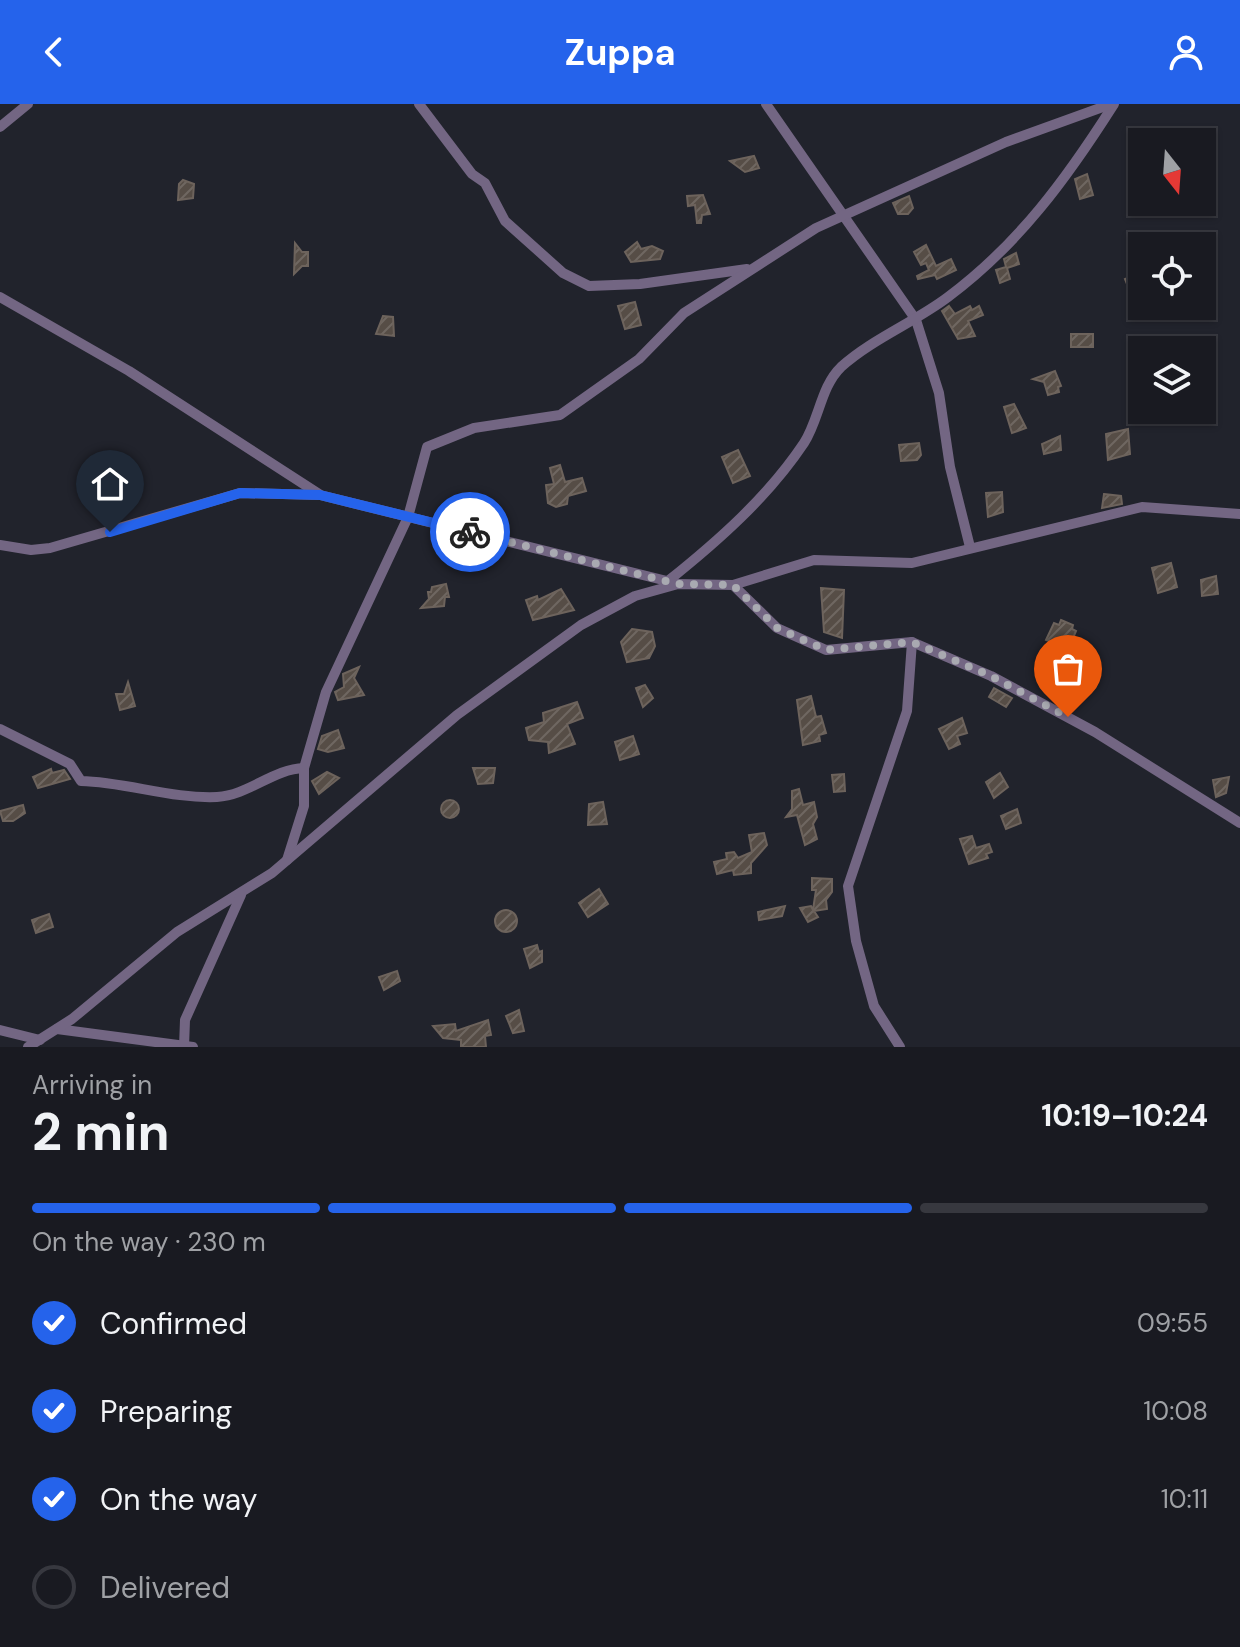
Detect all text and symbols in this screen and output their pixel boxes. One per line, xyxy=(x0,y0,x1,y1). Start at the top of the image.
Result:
text: Zuppa xyxy=(564,29,676,76)
icon: back xyxy=(32,30,76,74)
icon: person xyxy=(1164,30,1208,74)
north arrow xyxy=(1128,128,1216,216)
map controls xyxy=(1128,128,1216,424)
button: locate xyxy=(1128,232,1216,320)
button: layers xyxy=(1128,336,1216,424)
pin xyxy=(76,450,144,532)
icon: home xyxy=(88,462,132,506)
courier xyxy=(430,492,510,572)
icon: bike xyxy=(448,510,492,554)
pin xyxy=(1034,635,1102,717)
icon: bag xyxy=(1046,647,1090,691)
text: Arriving in xyxy=(32,1068,152,1102)
text: 10:19–10:24 xyxy=(1041,1096,1208,1135)
text: 2 min xyxy=(32,1098,170,1166)
text: On the way · 230 m xyxy=(32,1225,266,1259)
icon: check xyxy=(32,1301,76,1345)
text: Confirmed xyxy=(100,1304,247,1343)
text: 09:55 xyxy=(1137,1306,1208,1340)
icon: check xyxy=(32,1389,76,1433)
text: Preparing xyxy=(100,1392,232,1431)
text: 10:08 xyxy=(1143,1394,1208,1428)
icon: check xyxy=(32,1477,76,1521)
text: On the way xyxy=(100,1480,257,1519)
text: 10:11 xyxy=(1161,1482,1208,1516)
text: Delivered xyxy=(100,1568,230,1607)

